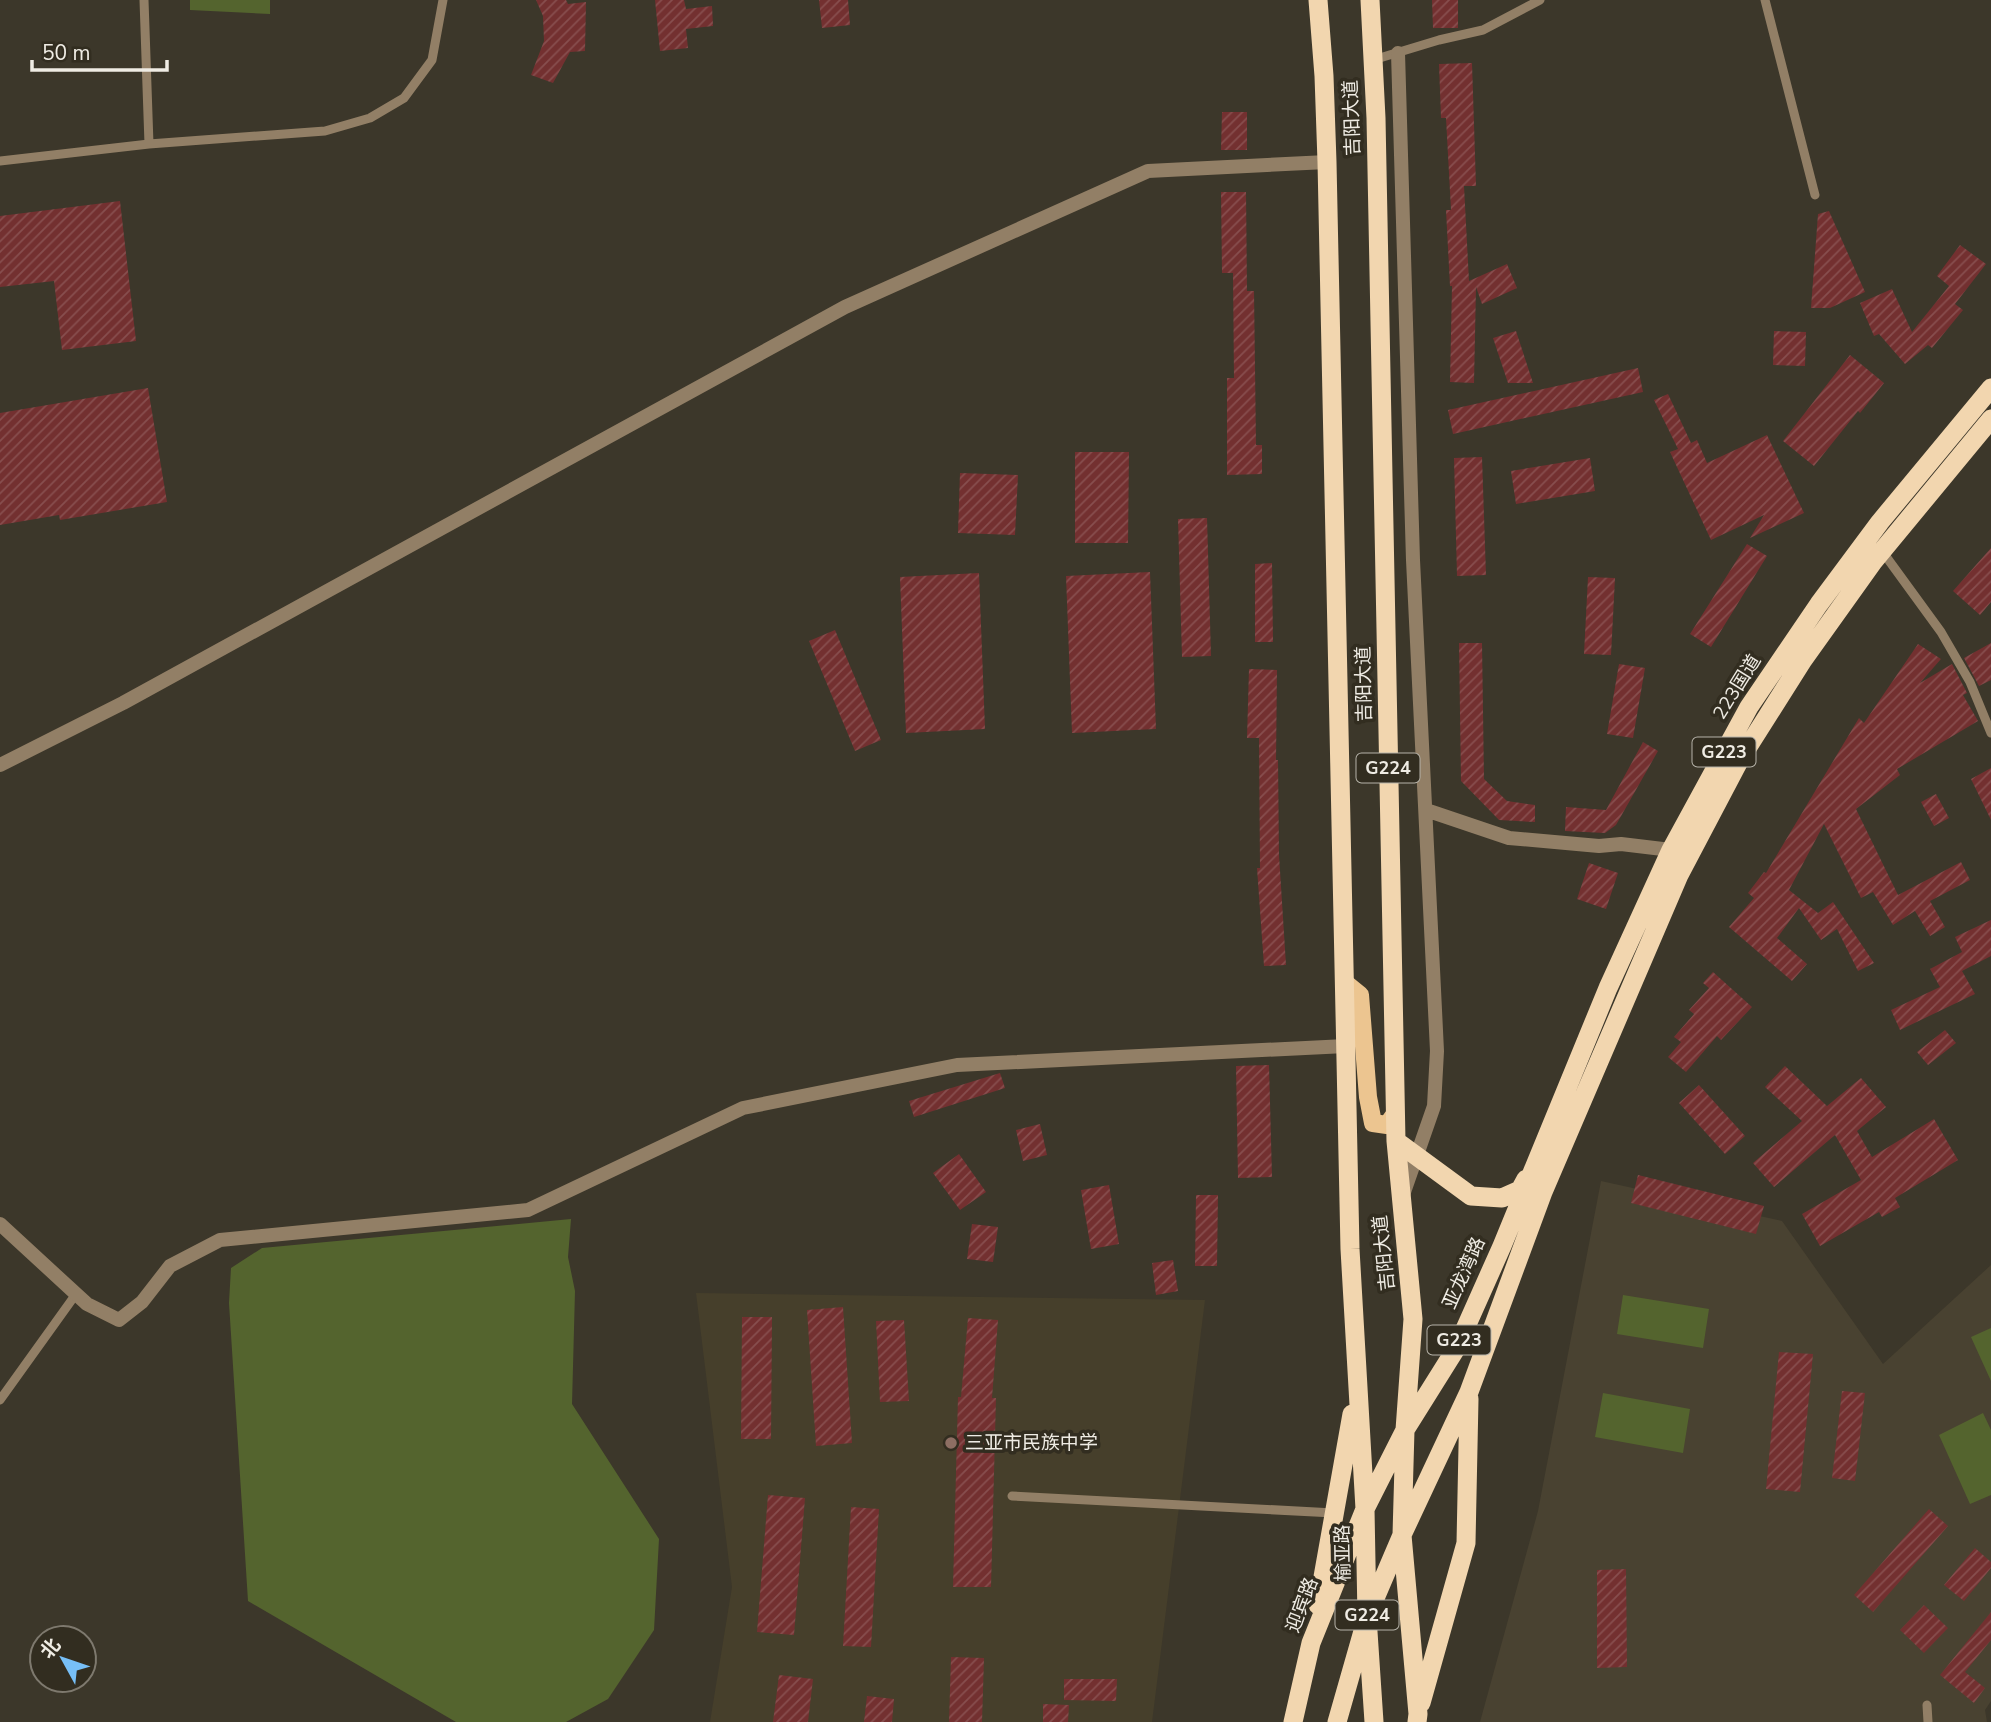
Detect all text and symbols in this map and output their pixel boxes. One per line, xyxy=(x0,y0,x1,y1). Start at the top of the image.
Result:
scale bar xyxy=(32,28,166,72)
text: 50 m xyxy=(42,39,91,67)
street label: 吉阳大道 xyxy=(1338,80,1366,156)
street label: 吉阳大道 xyxy=(1350,646,1378,722)
street label: 223国道 xyxy=(1707,649,1767,725)
road number: G223 xyxy=(1692,738,1756,766)
road number: G224 xyxy=(1356,754,1420,782)
street label: 吉阳大道 xyxy=(1367,1214,1401,1292)
street label: 亚龙湾路 xyxy=(1437,1233,1491,1313)
road number: G223 xyxy=(1428,1325,1490,1354)
place label: 三亚市民族中学 xyxy=(965,1430,1098,1456)
marker: 三亚市民族中学 xyxy=(943,1435,959,1451)
street label: 榆亚路 xyxy=(1330,1524,1356,1582)
street label: 迎宾路 xyxy=(1280,1574,1324,1636)
road number: G224 xyxy=(1336,1600,1398,1630)
north arrow xyxy=(28,1624,98,1694)
text: 北 xyxy=(35,1633,67,1664)

